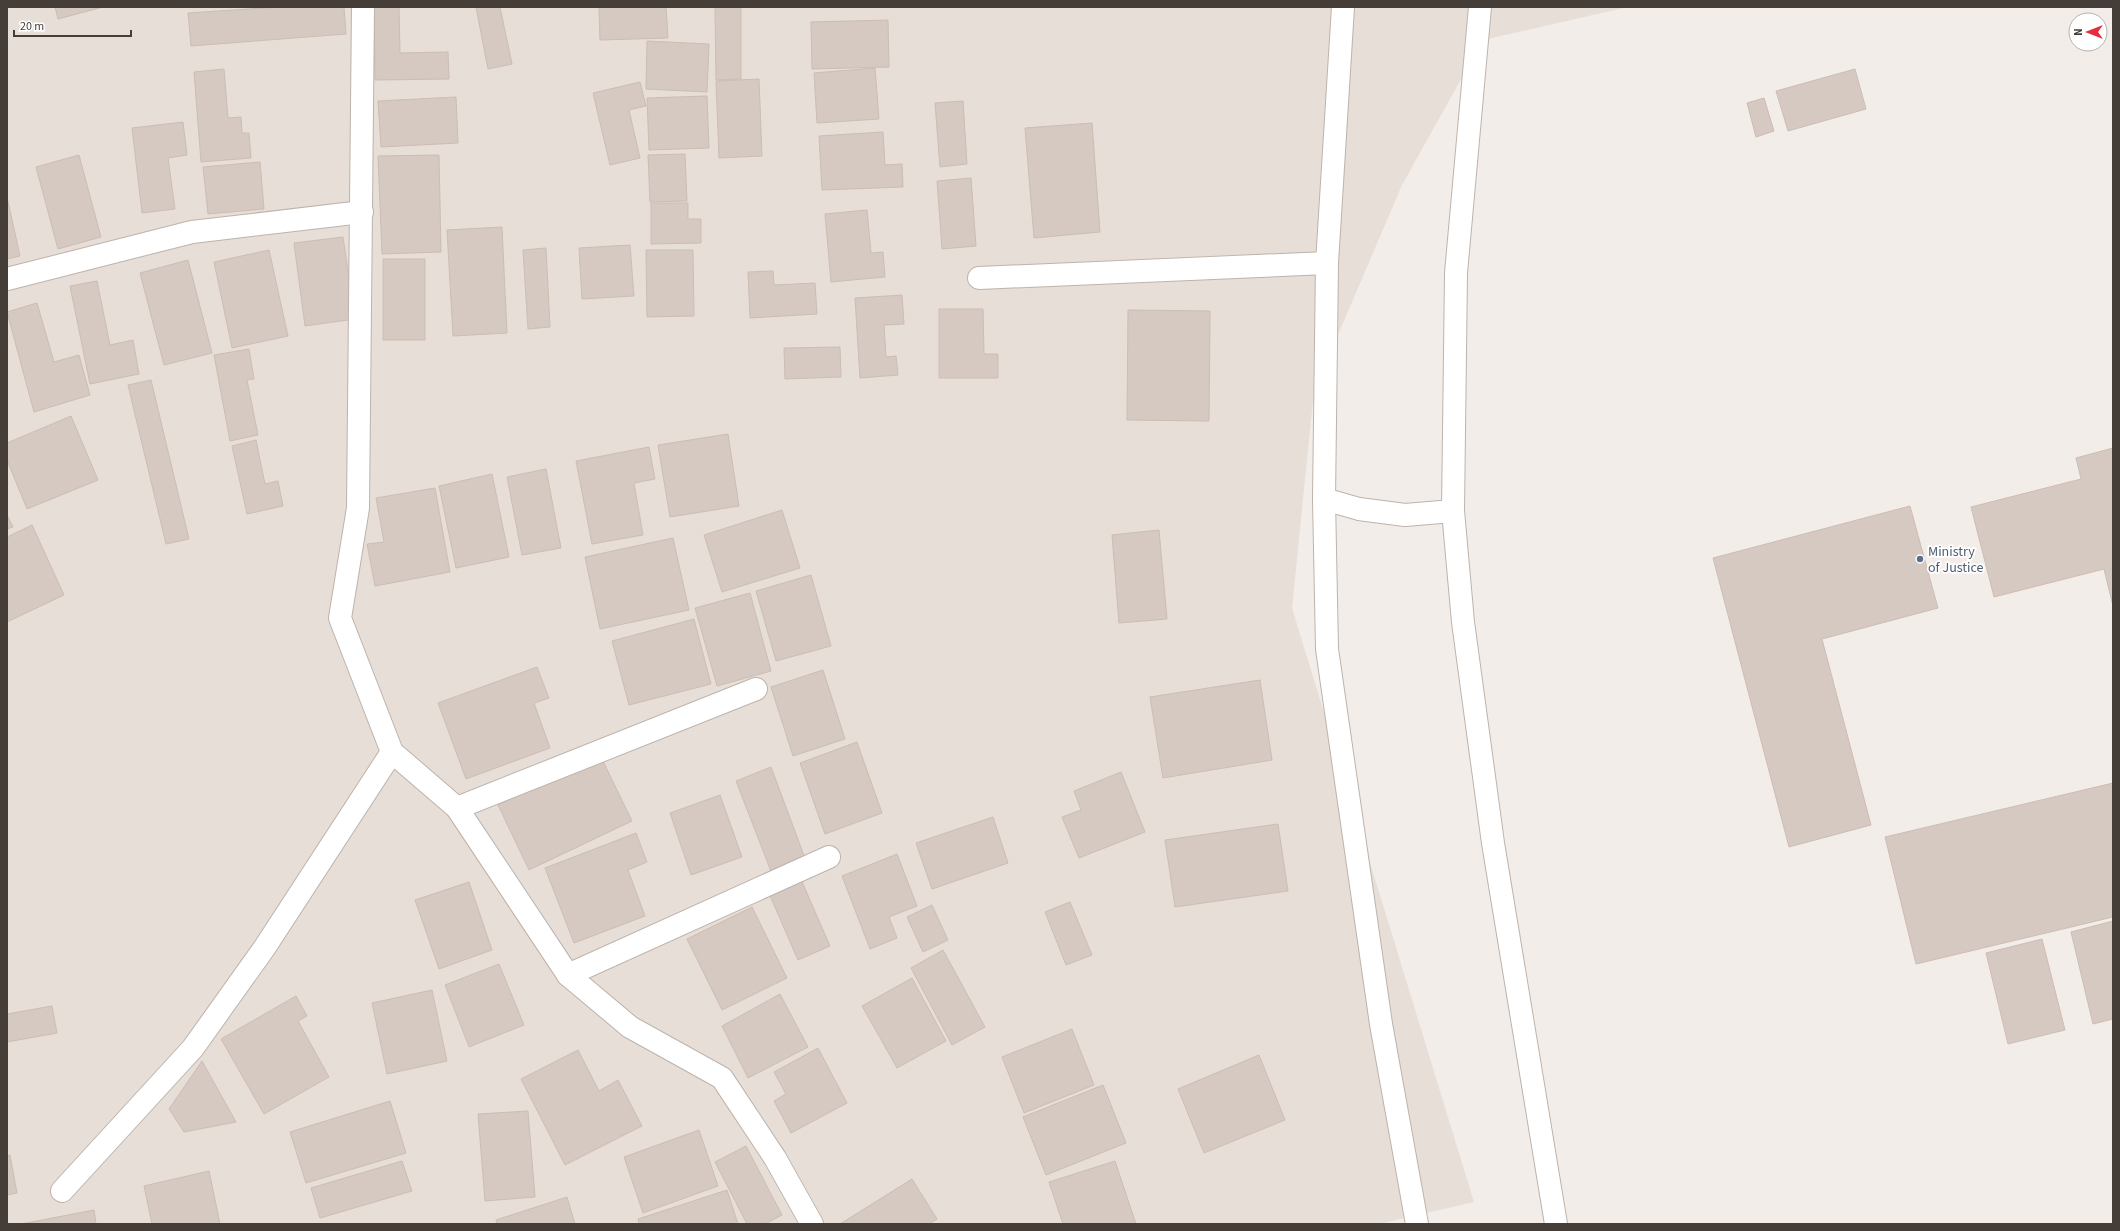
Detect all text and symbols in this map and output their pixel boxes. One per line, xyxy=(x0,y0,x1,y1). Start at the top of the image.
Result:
scale bar xyxy=(14,12,131,38)
north arrow xyxy=(2068,12,2108,52)
text: 20 m xyxy=(20,18,44,35)
text: N xyxy=(2071,28,2086,36)
place label: Ministry of Justice xyxy=(1928,542,1984,578)
marker: Ministry of Justice xyxy=(1915,554,1925,564)

